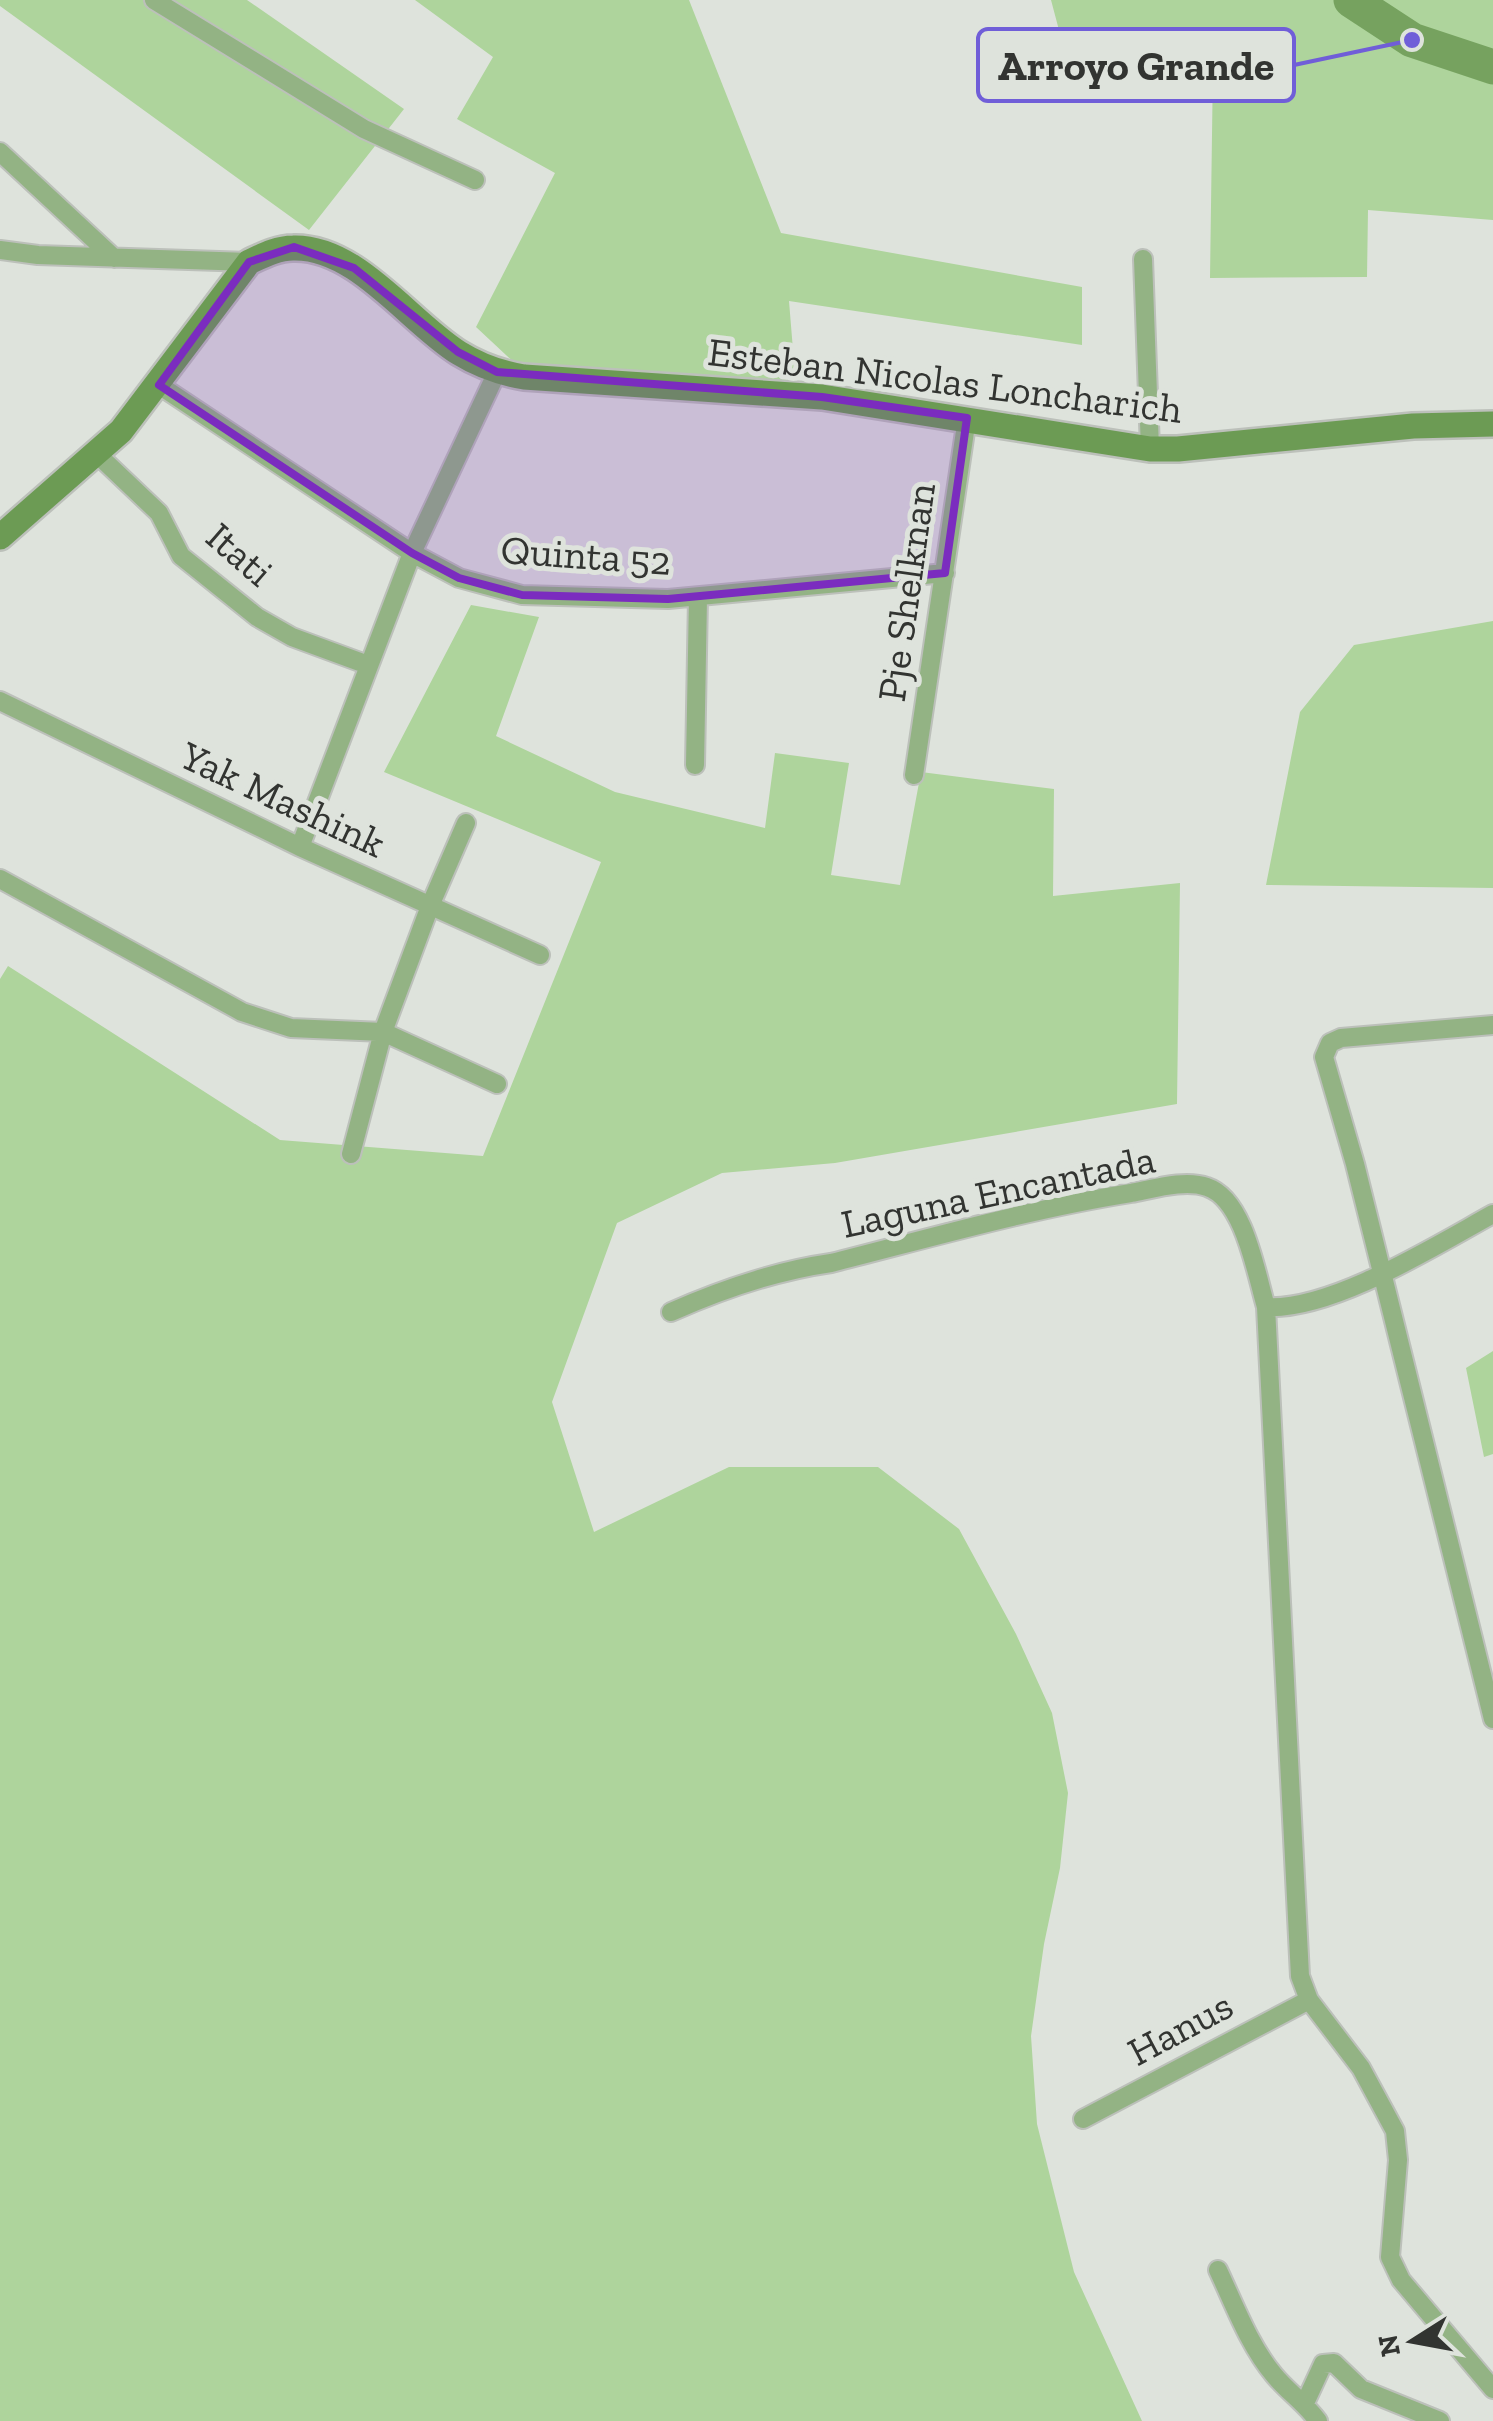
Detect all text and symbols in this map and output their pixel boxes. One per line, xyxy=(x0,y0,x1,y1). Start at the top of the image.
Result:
callout: Arroyo Grande xyxy=(978,29,1294,101)
text: Arroyo Grande xyxy=(998,40,1274,91)
street label: Esteban Nicolas Loncharich xyxy=(705,327,1185,433)
street label: Pje Shelknan xyxy=(867,480,945,704)
street label: Itati xyxy=(197,512,283,596)
street label: Quinta 52 xyxy=(499,525,673,585)
street label: Yak Mashink xyxy=(172,730,393,867)
street label: Laguna Encantada xyxy=(837,1134,1159,1248)
street label: Hanus xyxy=(1119,1981,1241,2075)
north arrow xyxy=(1363,2291,1463,2391)
text: N xyxy=(1371,2332,1407,2359)

